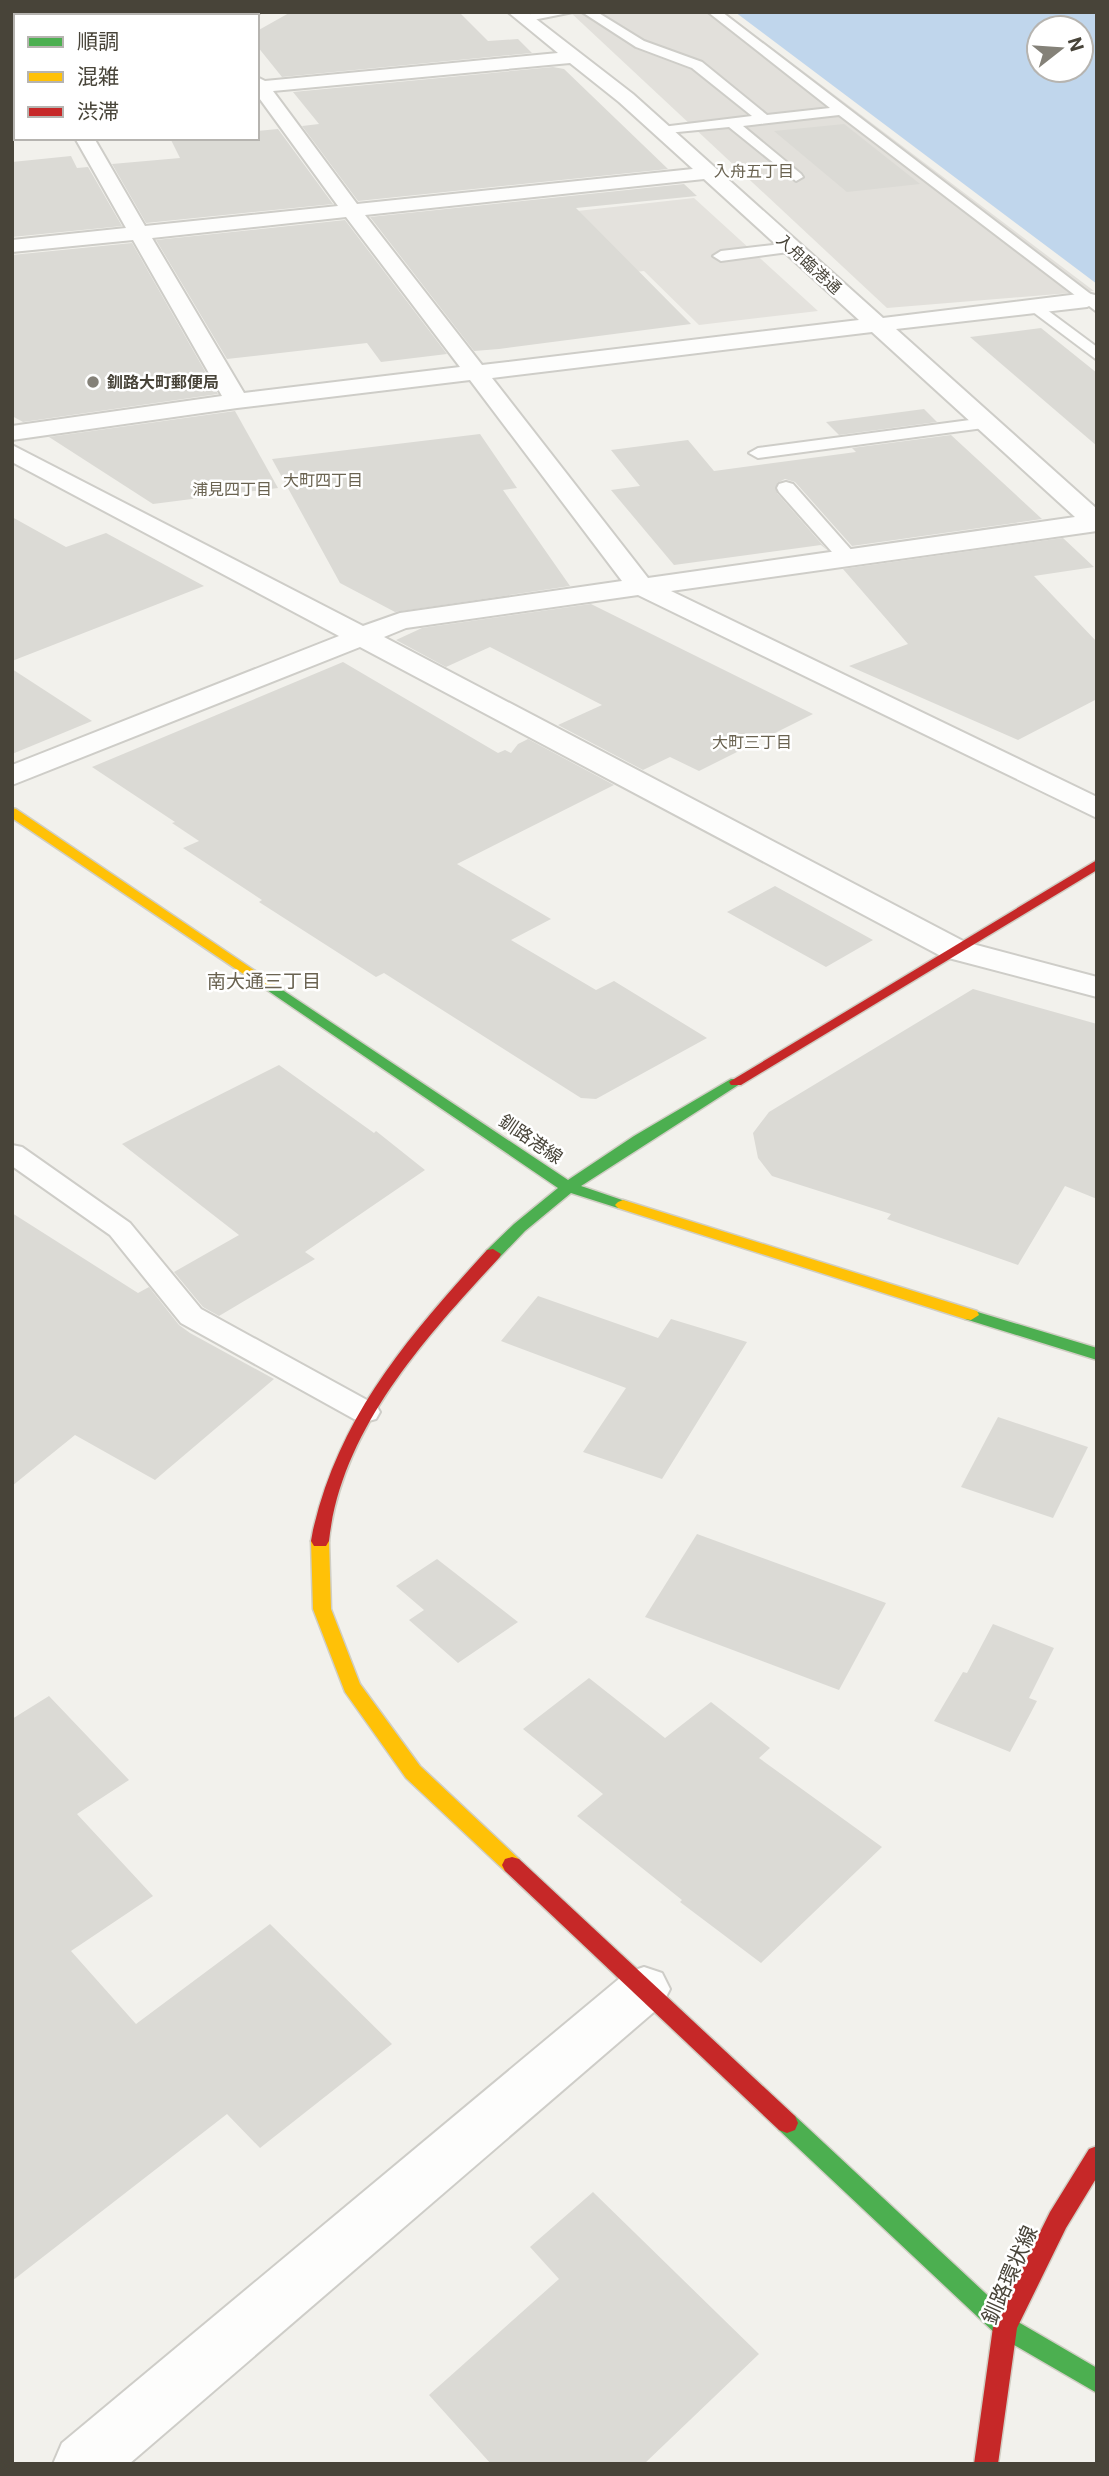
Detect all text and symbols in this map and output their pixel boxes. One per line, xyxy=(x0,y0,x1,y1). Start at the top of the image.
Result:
legend xyxy=(14,14,259,140)
north arrow xyxy=(1025,14,1095,84)
text: 順調 xyxy=(77,30,119,54)
text: N xyxy=(1063,34,1089,54)
text: 混雑 xyxy=(77,65,119,89)
text: 渋滞 xyxy=(77,100,119,124)
district label: 入舟五丁目 xyxy=(714,162,794,181)
street label: 入舟臨港通 xyxy=(773,230,845,298)
place label: 釧路大町郵便局 xyxy=(107,373,219,392)
marker: 釧路大町郵便局 xyxy=(85,374,101,390)
district label: 大町四丁目 xyxy=(283,471,363,490)
district label: 浦見四丁目 xyxy=(192,480,272,499)
district label: 大町三丁目 xyxy=(712,733,792,752)
district label: 南大通三丁目 xyxy=(207,970,321,993)
street label: 釧路港線 xyxy=(495,1110,567,1168)
street label: 釧路環状線 xyxy=(978,2222,1042,2328)

